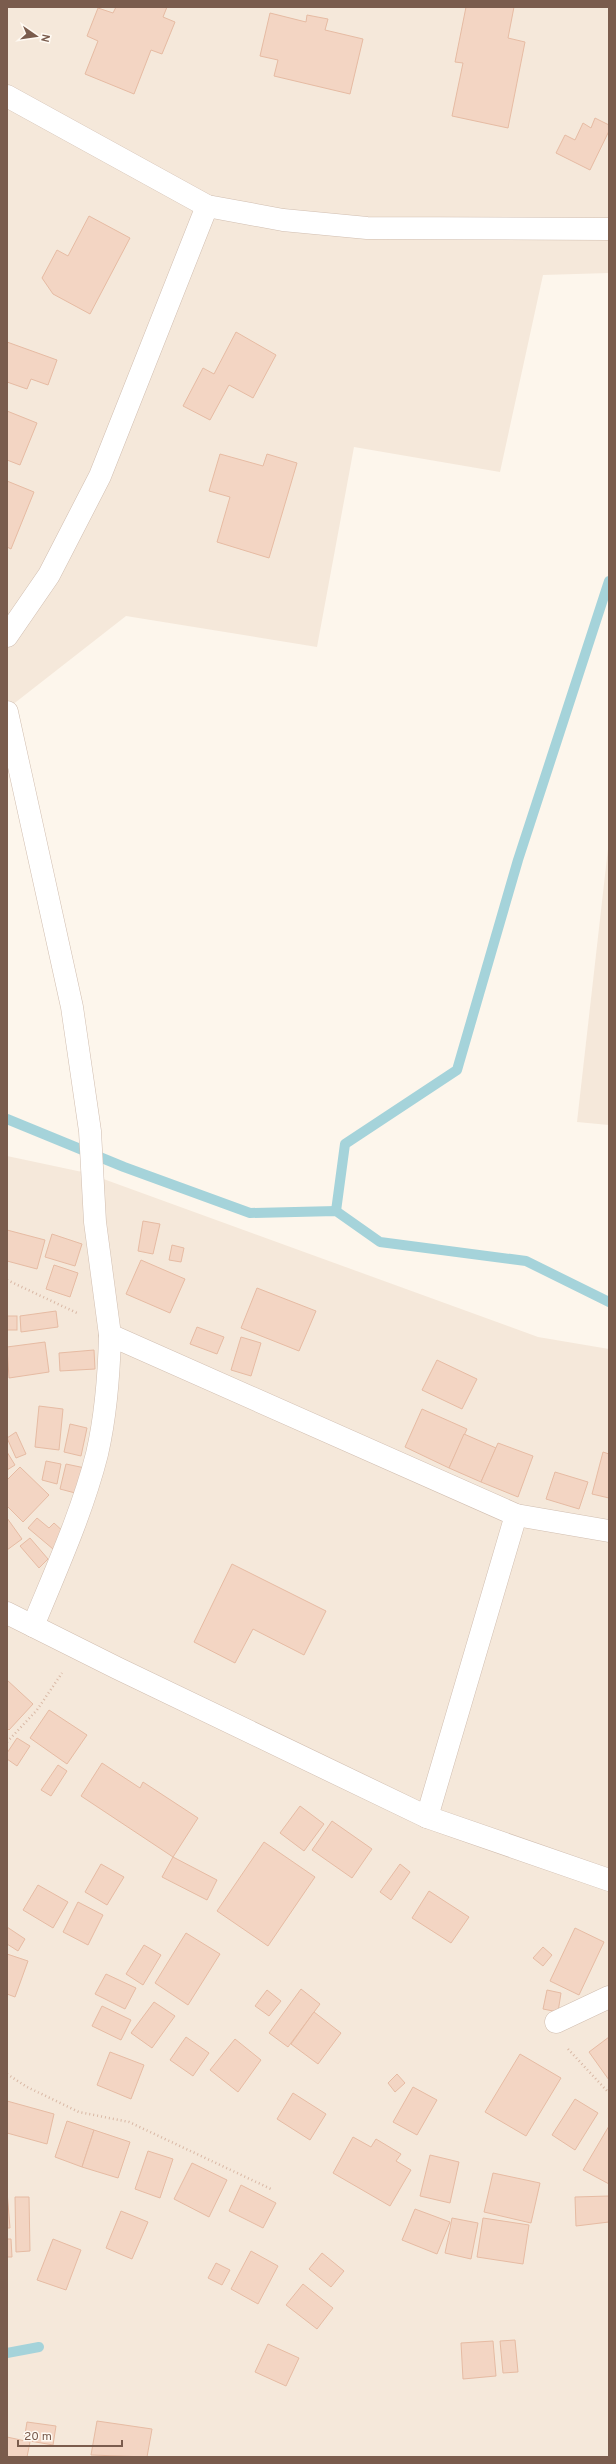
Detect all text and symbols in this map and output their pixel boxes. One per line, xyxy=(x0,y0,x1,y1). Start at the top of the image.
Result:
north arrow xyxy=(16,16,56,56)
text: N xyxy=(37,33,52,43)
scale bar xyxy=(18,2422,122,2448)
text: 20 m xyxy=(24,2429,52,2445)

